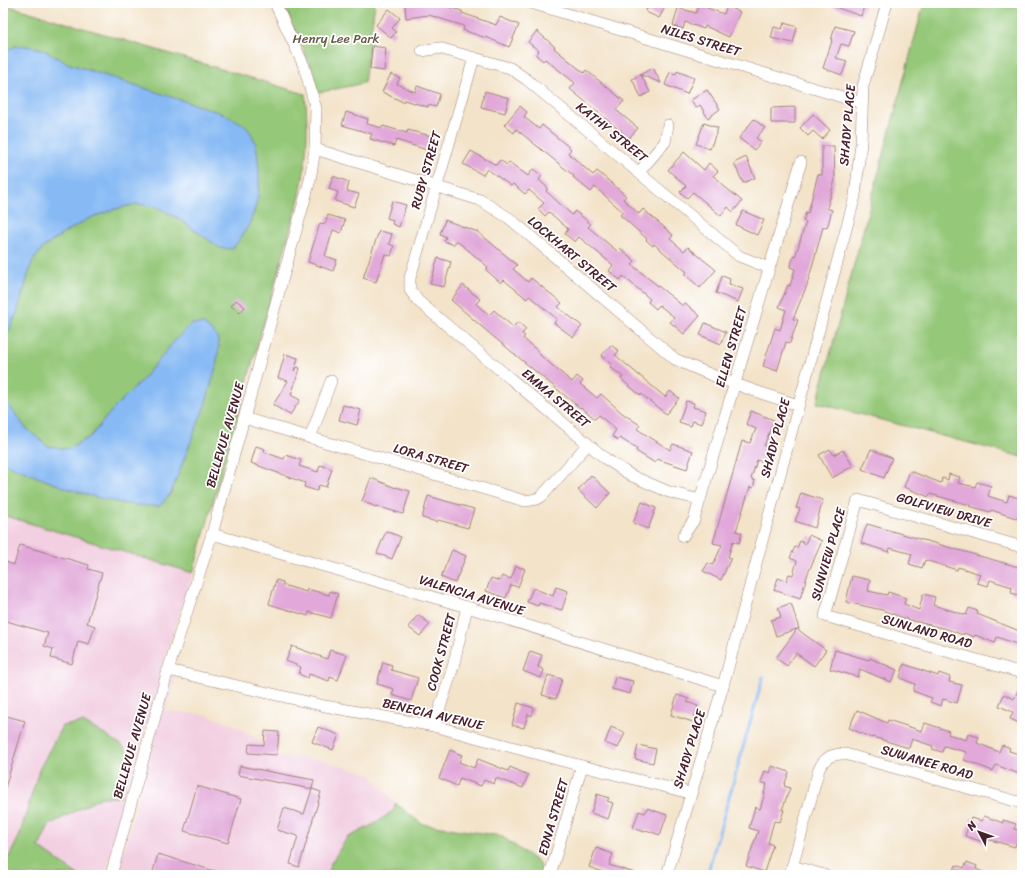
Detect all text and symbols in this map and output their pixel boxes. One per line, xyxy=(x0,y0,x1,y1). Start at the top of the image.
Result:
street label: NILES STREET xyxy=(658,17,744,63)
park label: Henry Lee Park xyxy=(293,27,379,50)
street label: SHADY PLACE xyxy=(832,83,862,167)
street label: KATHY STREET xyxy=(571,96,654,169)
street label: RUBY STREET xyxy=(404,128,448,212)
street label: LOCKHART STREET xyxy=(522,210,622,299)
street label: ELLEN STREET xyxy=(708,303,754,390)
street label: EMMA STREET xyxy=(517,362,597,435)
street label: BELLEVUE AVENUE xyxy=(199,379,251,491)
street label: SHADY PLACE xyxy=(753,395,797,480)
street label: LORA STREET xyxy=(391,436,473,480)
street label: GOLFVIEW DRIVE xyxy=(894,485,995,535)
street label: SUNVIEW PLACE xyxy=(804,504,852,603)
street label: VALENCIA AVENUE xyxy=(417,568,528,622)
street label: SUNLAND ROAD xyxy=(879,607,975,655)
street label: COOK STREET xyxy=(420,609,463,693)
street label: BELLEVUE AVENUE xyxy=(106,690,158,802)
street label: BENECIA AVENUE xyxy=(380,691,487,737)
street label: SHADY PLACE xyxy=(666,706,712,791)
street label: SUWANEE ROAD xyxy=(878,738,976,786)
street label: EDNA STREET xyxy=(531,774,575,858)
north arrow xyxy=(959,812,999,852)
text: N xyxy=(962,816,982,836)

